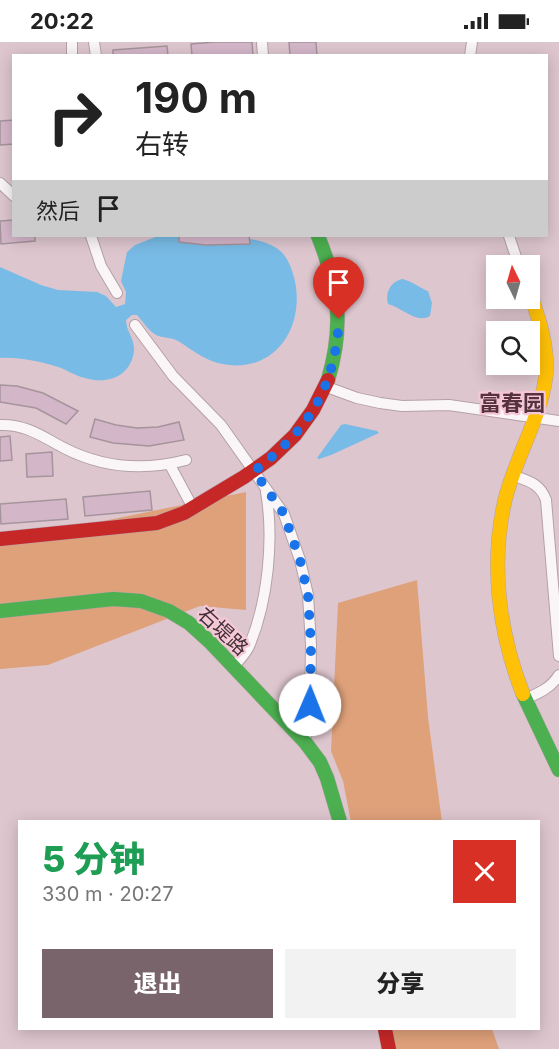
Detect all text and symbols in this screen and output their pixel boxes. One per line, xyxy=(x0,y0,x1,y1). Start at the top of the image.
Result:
text: 20:22 xyxy=(30,8,94,34)
text: 190 m xyxy=(135,72,257,123)
icon: right xyxy=(36,78,114,156)
text: 右转 xyxy=(135,128,189,161)
icon: arrive xyxy=(92,192,125,225)
text: 然后 xyxy=(36,198,80,224)
north arrow xyxy=(486,255,540,309)
map controls xyxy=(486,255,540,375)
pin xyxy=(313,257,364,319)
icon: arrive xyxy=(322,266,355,299)
button: search xyxy=(486,321,540,375)
district label: 富春园 xyxy=(479,390,545,416)
street label: 右堤路 xyxy=(193,602,253,660)
position arrow xyxy=(278,673,342,737)
text: 5 分钟 xyxy=(42,837,145,881)
button: close xyxy=(453,840,516,903)
text: 330 m · 20:27 xyxy=(42,882,174,906)
button: 退出 xyxy=(42,949,273,1018)
button: 分享 xyxy=(285,949,516,1018)

